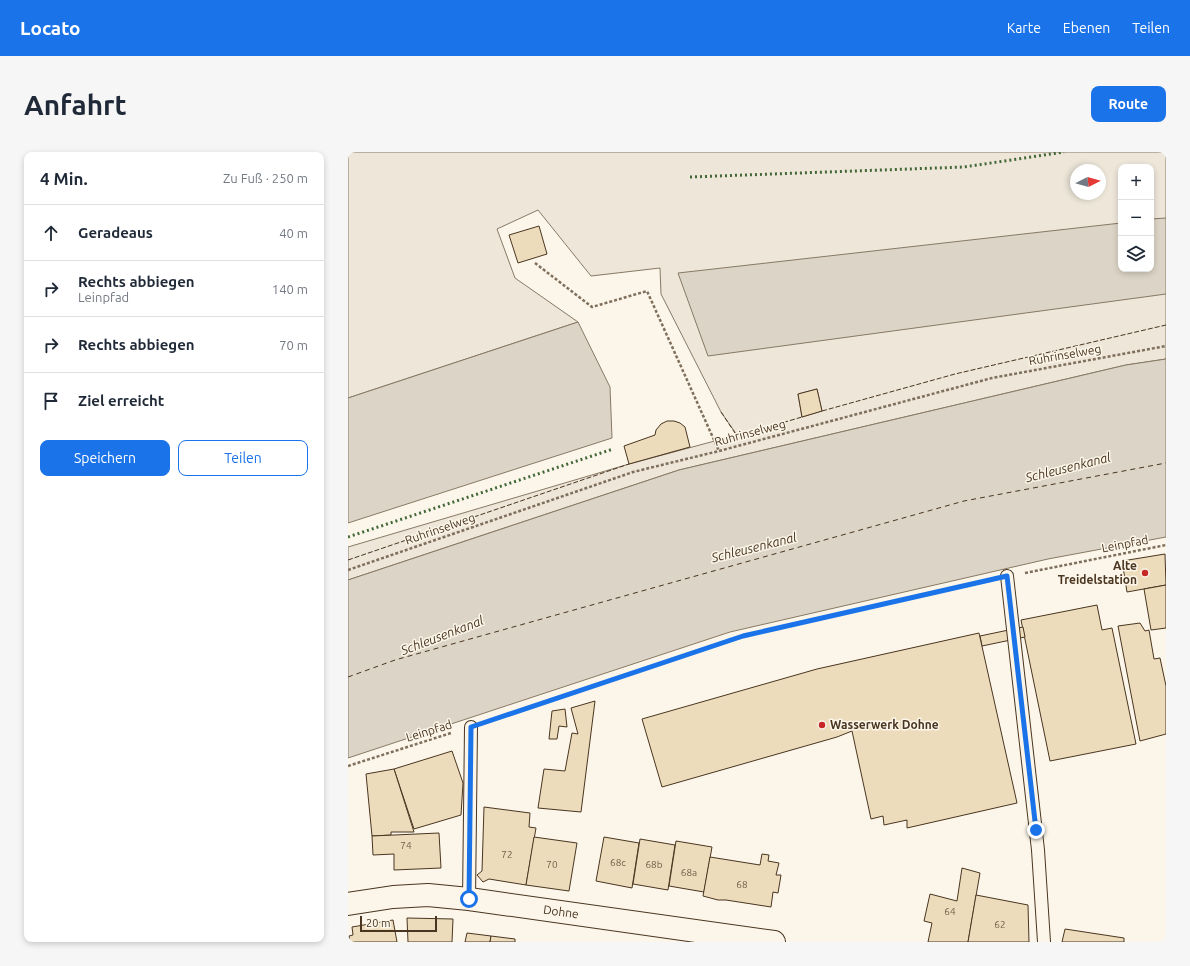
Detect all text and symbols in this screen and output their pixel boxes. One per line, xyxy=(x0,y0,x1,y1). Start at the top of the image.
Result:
text: Locato xyxy=(20,17,81,39)
text: Karte xyxy=(1007,20,1041,36)
text: Ebenen xyxy=(1063,20,1110,36)
text: Teilen xyxy=(1132,20,1170,36)
button: Route xyxy=(1091,86,1166,122)
text: Anfahrt xyxy=(24,89,127,120)
north arrow xyxy=(1070,164,1106,200)
map controls xyxy=(1118,164,1154,272)
button: + xyxy=(1118,164,1154,200)
text: 4 Min. xyxy=(40,169,88,188)
text: Zu Fuß · 250 m xyxy=(223,171,308,185)
button: − xyxy=(1118,200,1154,236)
icon: ahead xyxy=(40,222,62,244)
text: Geradeaus xyxy=(78,224,153,241)
text: 40 m xyxy=(279,226,308,240)
button: layers xyxy=(1118,236,1154,272)
text: Rechts abbiegen xyxy=(78,273,195,290)
icon: right xyxy=(40,278,62,300)
text: 140 m xyxy=(272,282,308,296)
text: Leinpfad xyxy=(78,290,129,304)
icon: right xyxy=(40,334,62,356)
text: Rechts abbiegen xyxy=(78,336,195,353)
text: 70 m xyxy=(279,338,308,352)
street label: Ruhrinselweg xyxy=(1028,342,1102,367)
icon: arrive xyxy=(40,390,62,412)
text: Ziel erreicht xyxy=(78,392,164,409)
street label: Ruhrinselweg xyxy=(713,417,787,448)
button: Speichern xyxy=(40,440,170,476)
button: Teilen xyxy=(178,440,308,476)
water label: Schleusenkanal xyxy=(1023,450,1112,485)
street label: Ruhrinselweg xyxy=(403,510,477,547)
water label: Schleusenkanal xyxy=(709,530,798,565)
street label: Leinpfad xyxy=(1100,533,1149,554)
place label: Alte Treidelstation xyxy=(1058,559,1137,586)
marker: Alte Treidelstation xyxy=(1140,568,1150,578)
water label: Schleusenkanal xyxy=(398,613,486,658)
street label: Leinpfad xyxy=(404,717,453,744)
place label: Wasserwerk Dohne xyxy=(830,718,939,731)
marker: Wasserwerk Dohne xyxy=(817,720,827,730)
route end xyxy=(1027,821,1045,839)
house number: 74 xyxy=(400,840,412,851)
house number: 72 xyxy=(501,849,513,860)
house number: 68c xyxy=(610,857,626,868)
house number: 70 xyxy=(546,859,558,870)
house number: 68b xyxy=(645,859,663,870)
house number: 68a xyxy=(681,867,697,878)
house number: 68 xyxy=(736,879,748,890)
route start xyxy=(460,890,478,908)
street label: Dohne xyxy=(542,903,580,920)
house number: 64 xyxy=(944,906,956,917)
scale bar xyxy=(360,914,437,933)
text: 20 m xyxy=(366,917,390,929)
house number: 62 xyxy=(994,919,1006,930)

